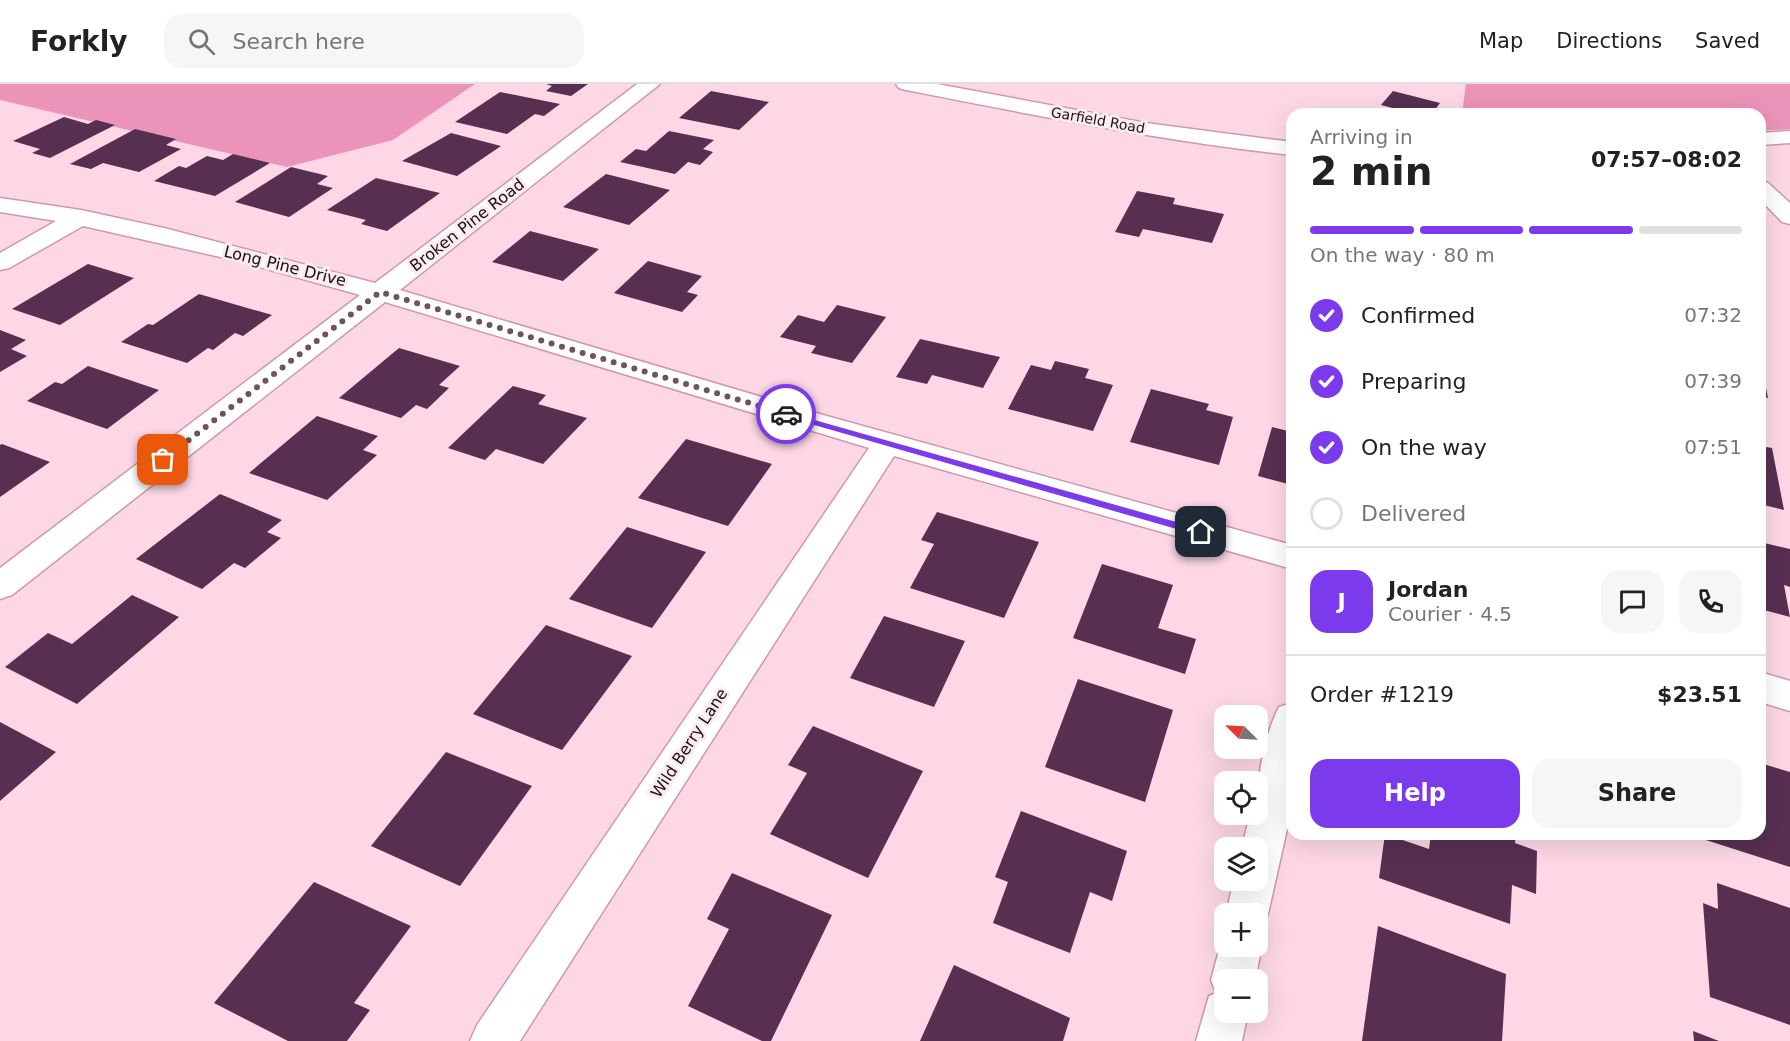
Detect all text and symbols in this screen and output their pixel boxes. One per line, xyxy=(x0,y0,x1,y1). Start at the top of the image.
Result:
search box xyxy=(164,14,584,68)
text: Forkly xyxy=(30,25,128,58)
icon: search xyxy=(185,25,218,58)
text: Search here xyxy=(233,29,365,54)
text: Map xyxy=(1479,29,1523,53)
text: Directions xyxy=(1556,29,1662,53)
text: Saved xyxy=(1695,29,1760,53)
street label: Garfield Road xyxy=(1050,104,1146,136)
text: Arriving in xyxy=(1310,125,1413,149)
text: 07:57–08:02 xyxy=(1591,147,1742,172)
text: 2 min xyxy=(1310,149,1432,194)
street label: Broken Pine Road xyxy=(406,175,528,275)
street label: Long Pine Drive xyxy=(222,242,348,290)
text: On the way · 80 m xyxy=(1310,243,1495,267)
icon: check xyxy=(1310,299,1343,332)
text: Confirmed xyxy=(1361,303,1475,328)
text: 07:32 xyxy=(1684,303,1742,327)
icon: check xyxy=(1310,365,1343,398)
text: Preparing xyxy=(1361,369,1467,394)
text: 07:39 xyxy=(1684,369,1742,393)
courier xyxy=(756,384,816,444)
icon: car xyxy=(770,398,803,431)
icon: check xyxy=(1310,431,1343,464)
pin xyxy=(137,434,188,485)
text: On the way xyxy=(1361,435,1487,460)
text: 07:51 xyxy=(1684,435,1742,459)
icon: bag xyxy=(146,443,179,476)
text: Delivered xyxy=(1361,501,1466,526)
pin xyxy=(1175,506,1226,557)
icon: home xyxy=(1184,515,1217,548)
button: chat xyxy=(1601,570,1664,633)
button: phone xyxy=(1679,570,1742,633)
text: Jordan xyxy=(1388,577,1468,602)
text: J xyxy=(1337,589,1346,614)
text: Courier · 4.5 xyxy=(1388,602,1512,626)
text: Order #1219 xyxy=(1310,682,1454,707)
text: $23.51 xyxy=(1657,682,1742,707)
street label: Wild Berry Lane xyxy=(647,685,731,801)
north arrow xyxy=(1214,705,1268,759)
map controls xyxy=(1214,705,1268,1023)
button: Help xyxy=(1310,759,1520,828)
button: Share xyxy=(1532,759,1742,828)
button: locate xyxy=(1214,771,1268,825)
button: layers xyxy=(1214,837,1268,891)
button: + xyxy=(1214,903,1268,957)
button: − xyxy=(1214,969,1268,1023)

